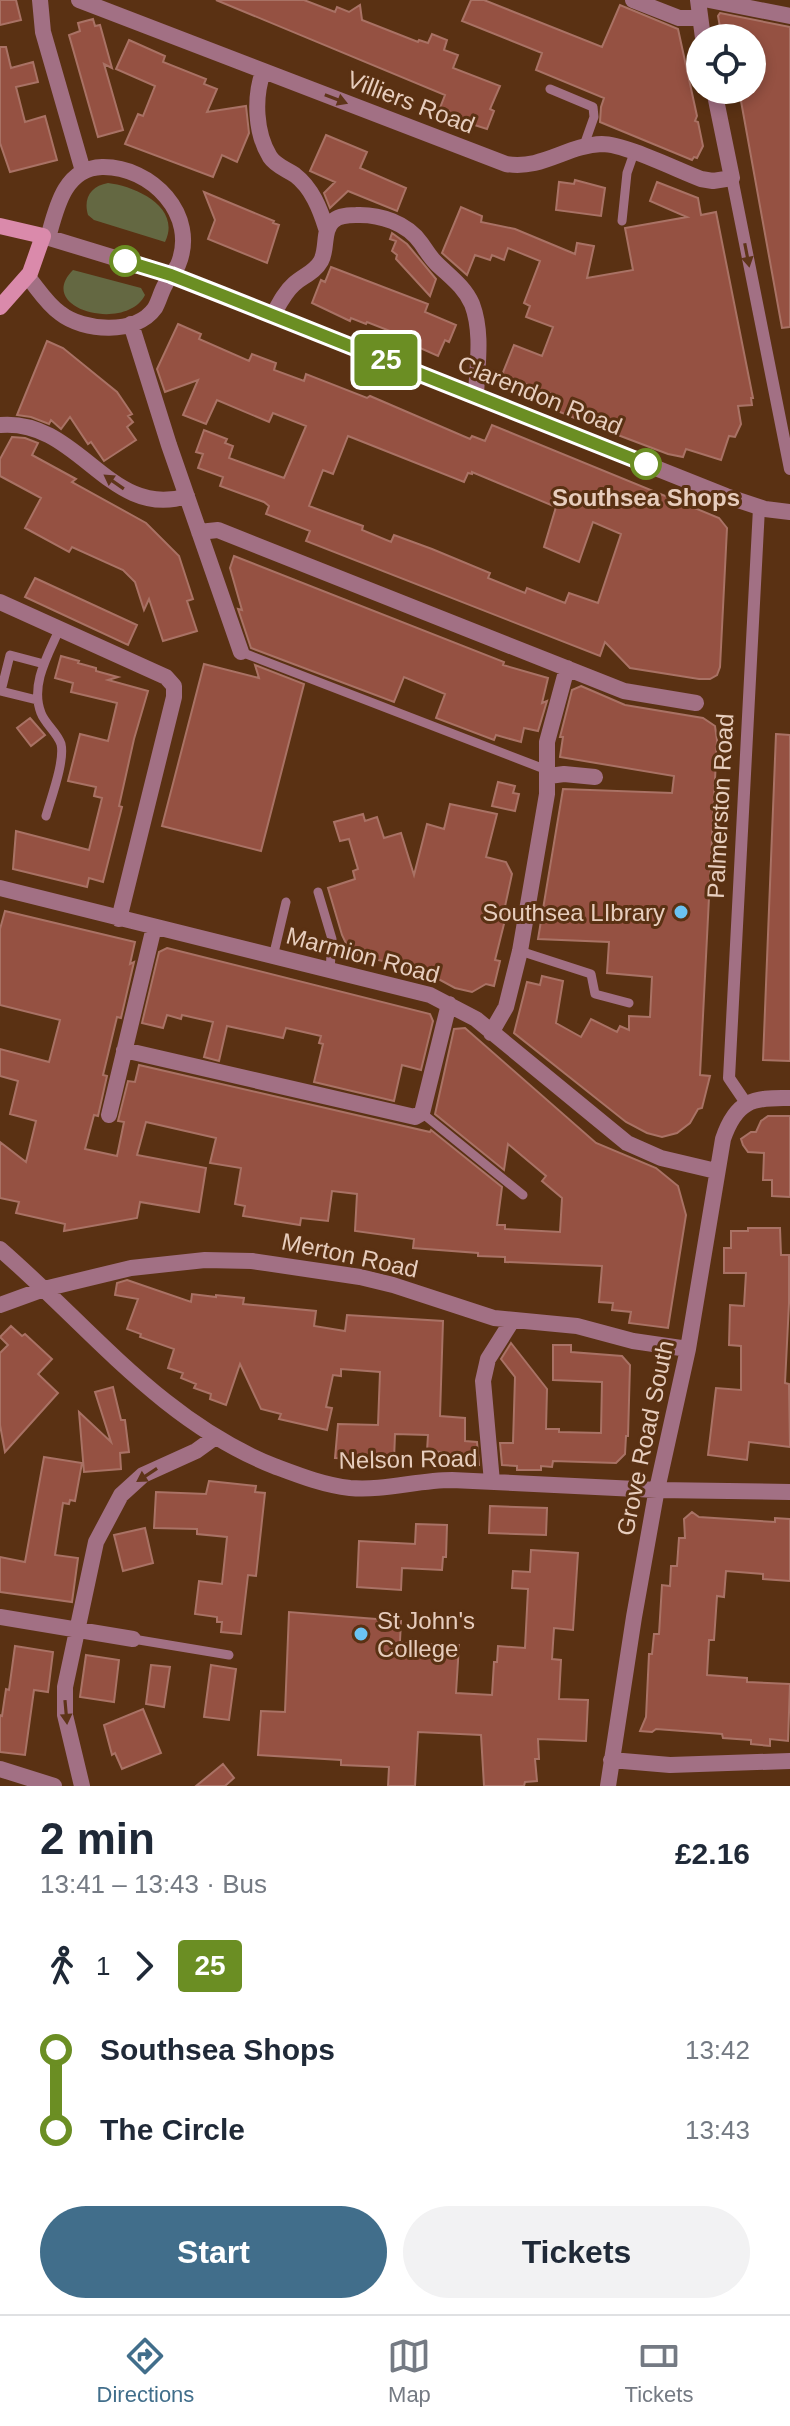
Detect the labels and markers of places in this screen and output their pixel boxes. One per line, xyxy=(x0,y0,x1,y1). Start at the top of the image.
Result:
unlabelled marker xyxy=(110,246,140,276)
marker: Southsea Shops xyxy=(631,449,661,479)
place label: Southsea Shops xyxy=(552,484,740,511)
place label: Southsea LIbrary xyxy=(482,899,665,926)
marker: Southsea LIbrary xyxy=(672,903,690,921)
place label: St John's College xyxy=(377,1607,475,1662)
marker: St John's College xyxy=(352,1625,370,1643)

